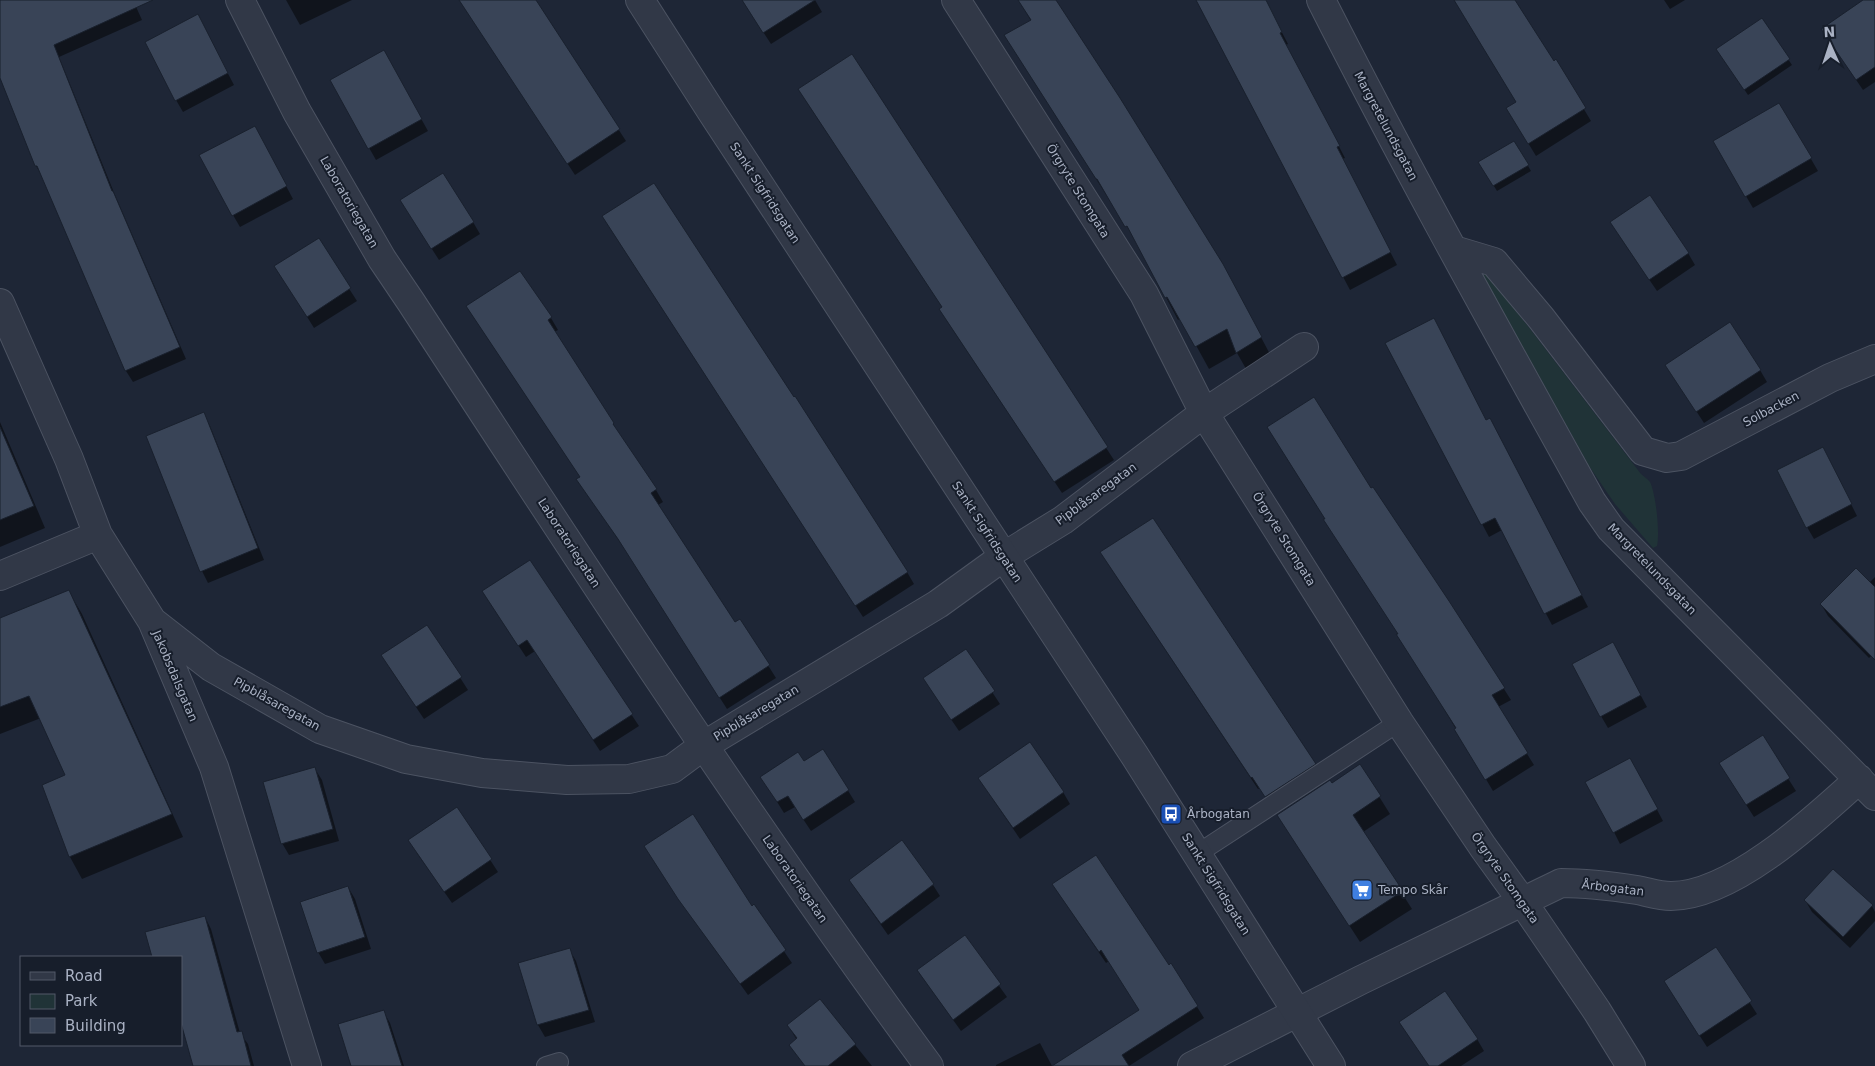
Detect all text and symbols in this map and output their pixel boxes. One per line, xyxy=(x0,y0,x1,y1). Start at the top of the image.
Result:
north arrow xyxy=(1805,20,1855,70)
text: N xyxy=(1823,24,1836,40)
street label: Margretelundsgatan xyxy=(1351,69,1421,183)
street label: Sankt Sigfridsgatan xyxy=(727,140,803,246)
street label: Örgryte Stomgata xyxy=(1043,140,1114,241)
street label: Laboratoriegatan xyxy=(317,154,381,250)
street label: Solbacken xyxy=(1741,388,1801,430)
street label: Pipblåsaregatan xyxy=(1053,460,1139,528)
street label: Sankt Sigfridsgatan xyxy=(949,479,1025,585)
street label: Örgryte Stomgata xyxy=(1249,488,1320,589)
street label: Laboratoriegatan xyxy=(535,496,603,590)
street label: Margretelundsgatan xyxy=(1605,521,1699,617)
street label: Jakobsdalsgatan xyxy=(149,627,201,724)
street label: Pipblåsaregatan xyxy=(231,674,323,734)
street label: Pipblåsaregatan xyxy=(711,682,801,744)
bus stop icon: Årbogatan xyxy=(1159,802,1183,826)
place label: Årbogatan xyxy=(1187,806,1250,821)
street label: Örgryte Stomgata xyxy=(1468,829,1543,926)
street label: Sankt Sigfridsgatan xyxy=(1179,830,1253,938)
street label: Laboratoriegatan xyxy=(760,833,830,925)
street label: Årbogatan xyxy=(1581,876,1645,899)
supermarket icon: Tempo Skår xyxy=(1350,878,1374,902)
place label: Tempo Skår xyxy=(1377,883,1448,897)
legend xyxy=(20,956,182,1046)
text: Road xyxy=(65,967,103,985)
text: Park xyxy=(65,992,98,1010)
text: Building xyxy=(65,1017,126,1035)

